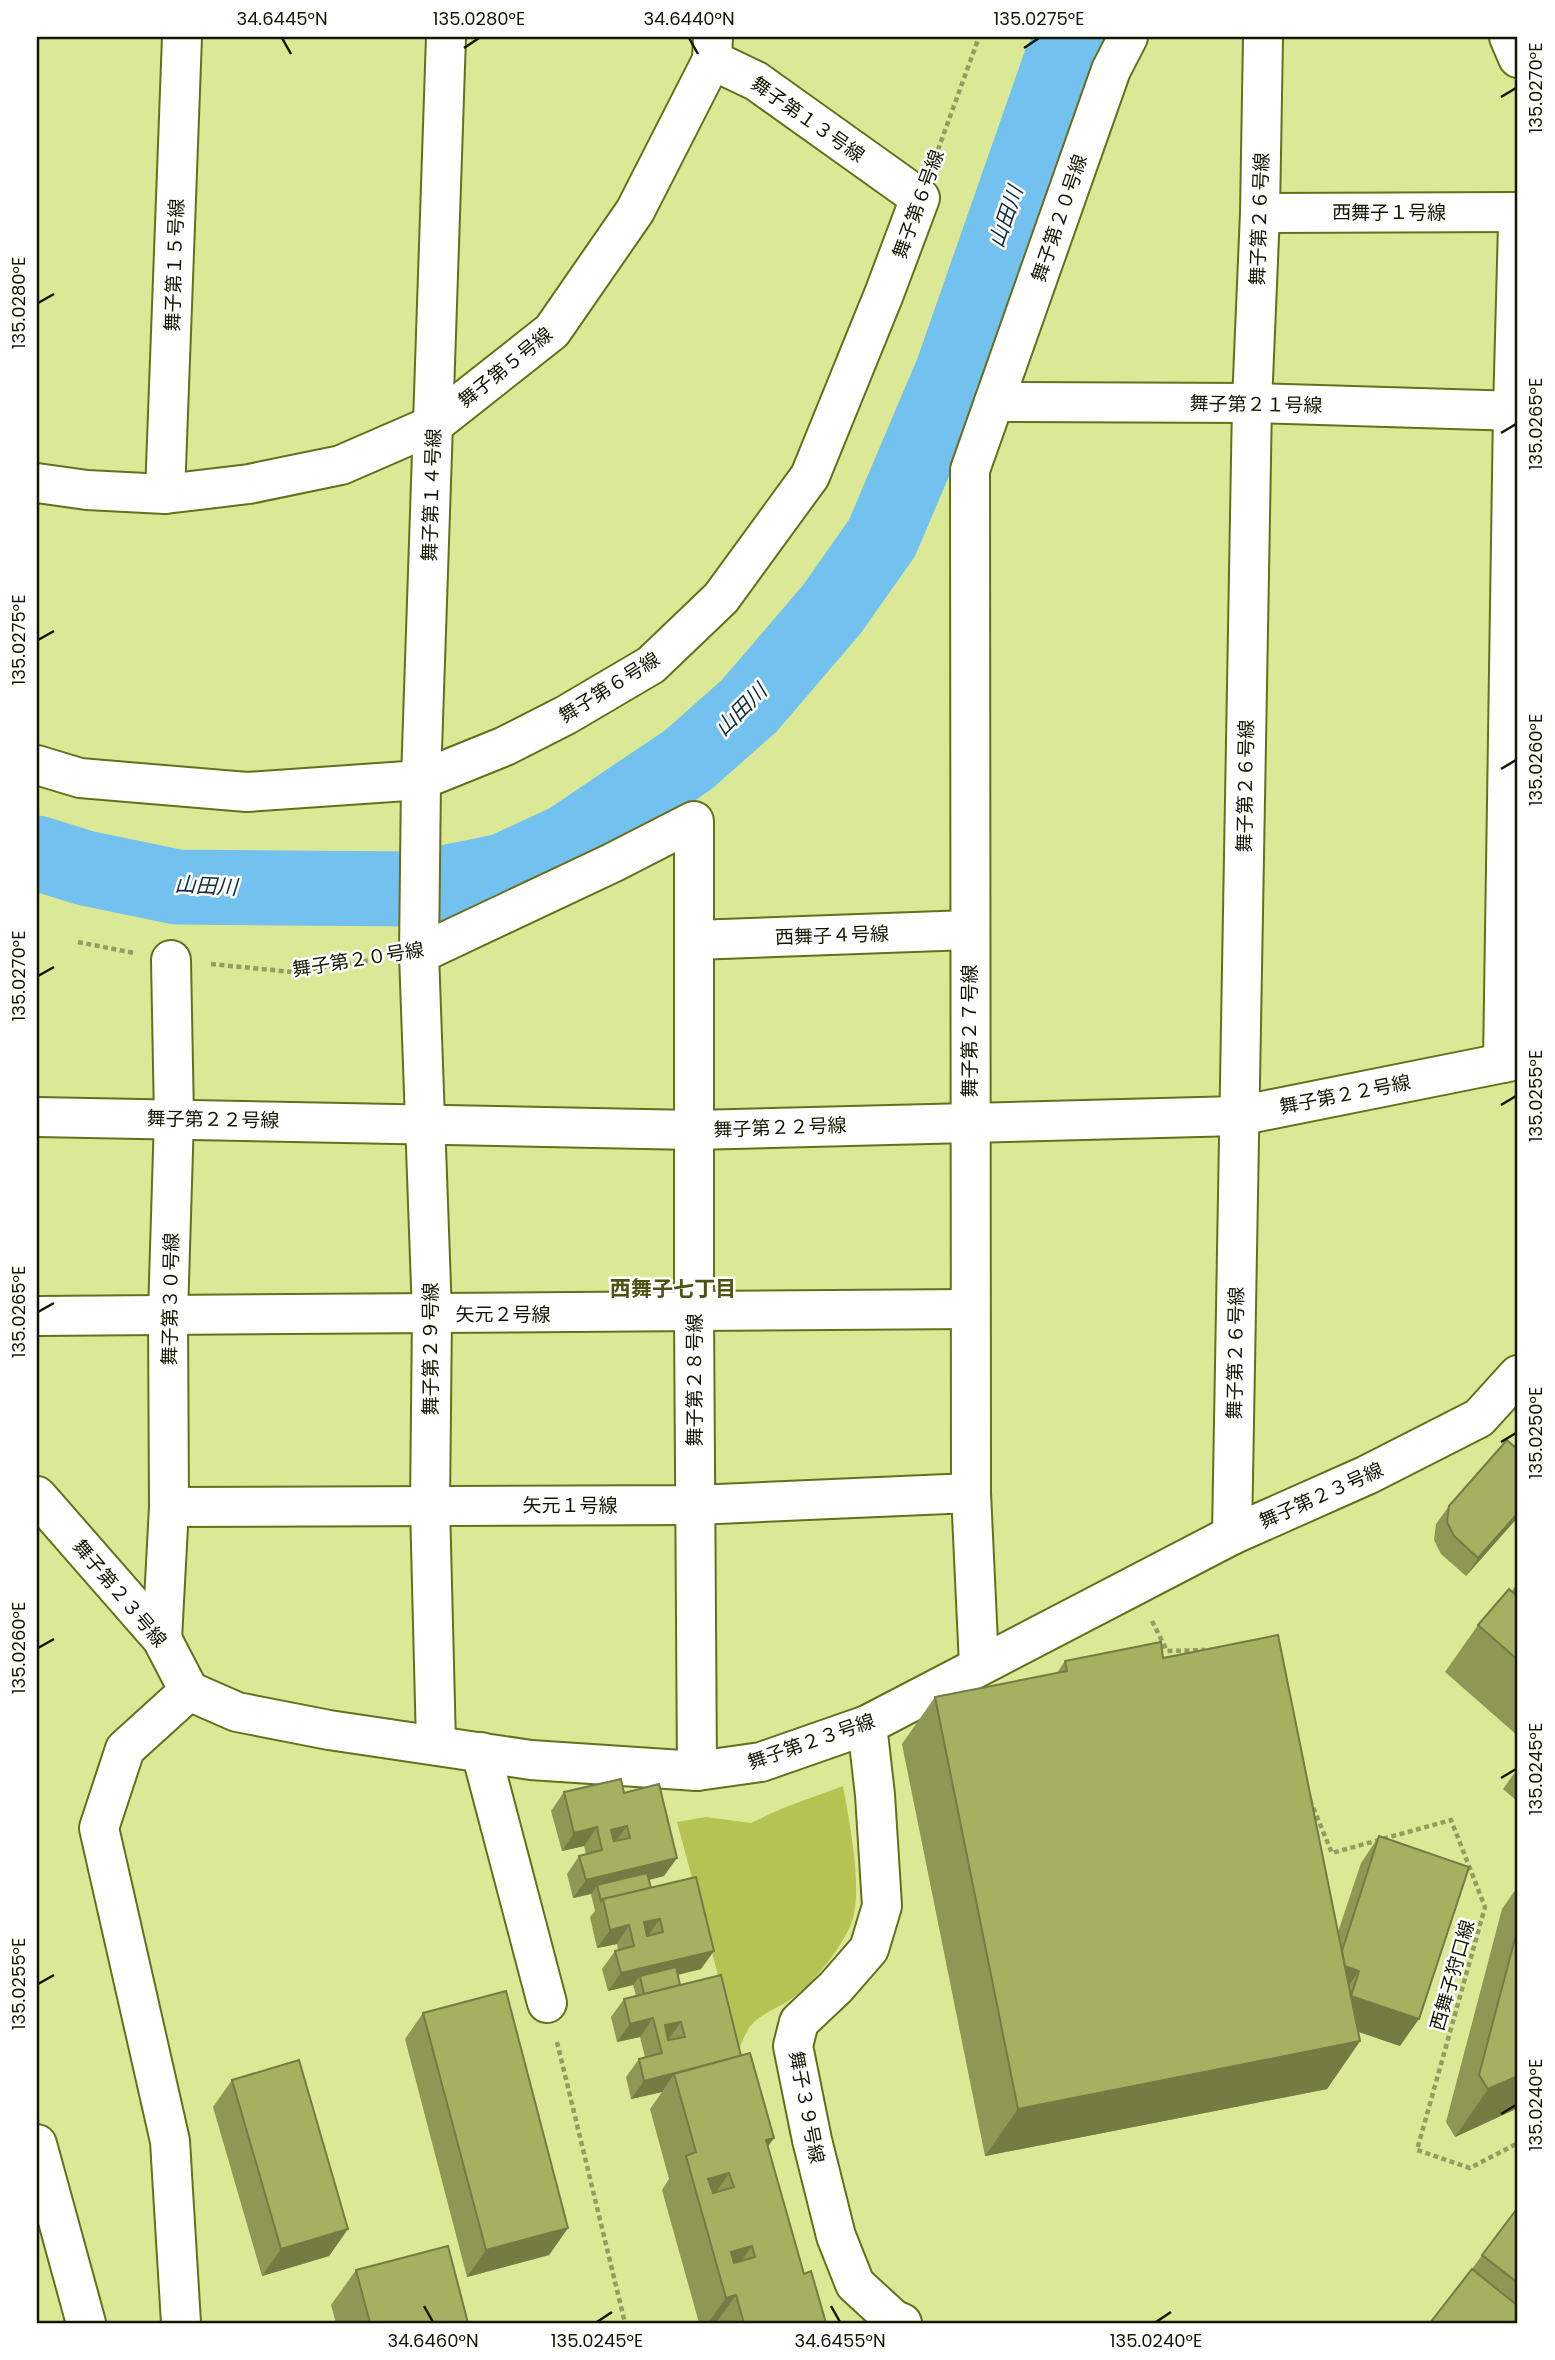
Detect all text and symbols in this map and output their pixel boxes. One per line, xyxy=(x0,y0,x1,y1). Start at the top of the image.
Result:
text: 34.6445°N xyxy=(236,6,328,31)
text: 135.0280°E xyxy=(433,6,525,31)
text: 34.6440°N xyxy=(643,6,735,31)
text: 135.0275°E xyxy=(994,6,1084,31)
text: 135.0270°E xyxy=(1523,43,1548,133)
street label: 舞子第１３号線 xyxy=(745,70,870,169)
street label: 舞子第６号線 xyxy=(886,146,951,262)
street label: 舞子第２０号線 xyxy=(1025,151,1094,285)
street label: 舞子第２６号線 xyxy=(1244,152,1275,286)
water label: 山田川 xyxy=(982,180,1030,251)
street label: 舞子第１５号線 xyxy=(159,198,190,332)
street label: 西舞子１号線 xyxy=(1332,199,1446,226)
text: 135.0280°E xyxy=(6,257,31,349)
street label: 舞子第５号線 xyxy=(453,321,558,414)
text: 135.0265°E xyxy=(1523,378,1548,470)
street label: 舞子第２１号線 xyxy=(1189,390,1323,419)
street label: 舞子第１４号線 xyxy=(416,428,447,562)
text: 135.0275°E xyxy=(6,595,31,685)
street label: 舞子第６号線 xyxy=(554,646,665,729)
water label: 山田川 xyxy=(708,676,775,742)
text: 135.0260°E xyxy=(1523,714,1548,806)
street label: 舞子第２６号線 xyxy=(1231,719,1260,853)
water label: 山田川 xyxy=(174,869,240,902)
street label: 西舞子４号線 xyxy=(775,920,889,951)
text: 135.0270°E xyxy=(6,931,31,1021)
street label: 舞子第２０号線 xyxy=(290,936,426,983)
street label: 舞子第２７号線 xyxy=(956,964,983,1098)
text: 135.0255°E xyxy=(1523,1050,1548,1142)
street label: 舞子第２２号線 xyxy=(1277,1069,1413,1120)
street label: 舞子第２２号線 xyxy=(146,1105,280,1134)
street label: 舞子第２２号線 xyxy=(713,1112,847,1143)
street label: 舞子第３０号線 xyxy=(156,1232,185,1366)
text: 135.0265°E xyxy=(6,1266,31,1358)
district label: 西舞子七丁目 xyxy=(610,1274,736,1303)
street label: 舞子第２９号線 xyxy=(417,1282,444,1416)
street label: 舞子第２６号線 xyxy=(1221,1286,1250,1420)
street label: 矢元２号線 xyxy=(455,1301,551,1328)
street label: 舞子第２８号線 xyxy=(681,1313,708,1447)
text: 135.0250°E xyxy=(1523,1387,1548,1479)
street label: 舞子第２３号線 xyxy=(1255,1456,1387,1535)
street label: 矢元１号線 xyxy=(522,1492,618,1519)
street label: 舞子第２３号線 xyxy=(67,1534,173,1653)
text: 135.0260°E xyxy=(6,1602,31,1694)
street label: 舞子第２３号線 xyxy=(744,1707,878,1776)
text: 135.0245°E xyxy=(1523,1723,1548,1815)
street label: 西舞子狩口線 xyxy=(1424,1917,1481,2034)
text: 135.0255°E xyxy=(6,1938,31,2030)
street label: 舞子３９号線 xyxy=(782,2049,831,2166)
text: 135.0240°E xyxy=(1523,2059,1548,2151)
text: 34.6460°N xyxy=(387,2328,479,2353)
text: 135.0245°E xyxy=(551,2328,643,2353)
text: 34.6455°N xyxy=(794,2328,886,2353)
text: 135.0240°E xyxy=(1110,2328,1202,2353)

